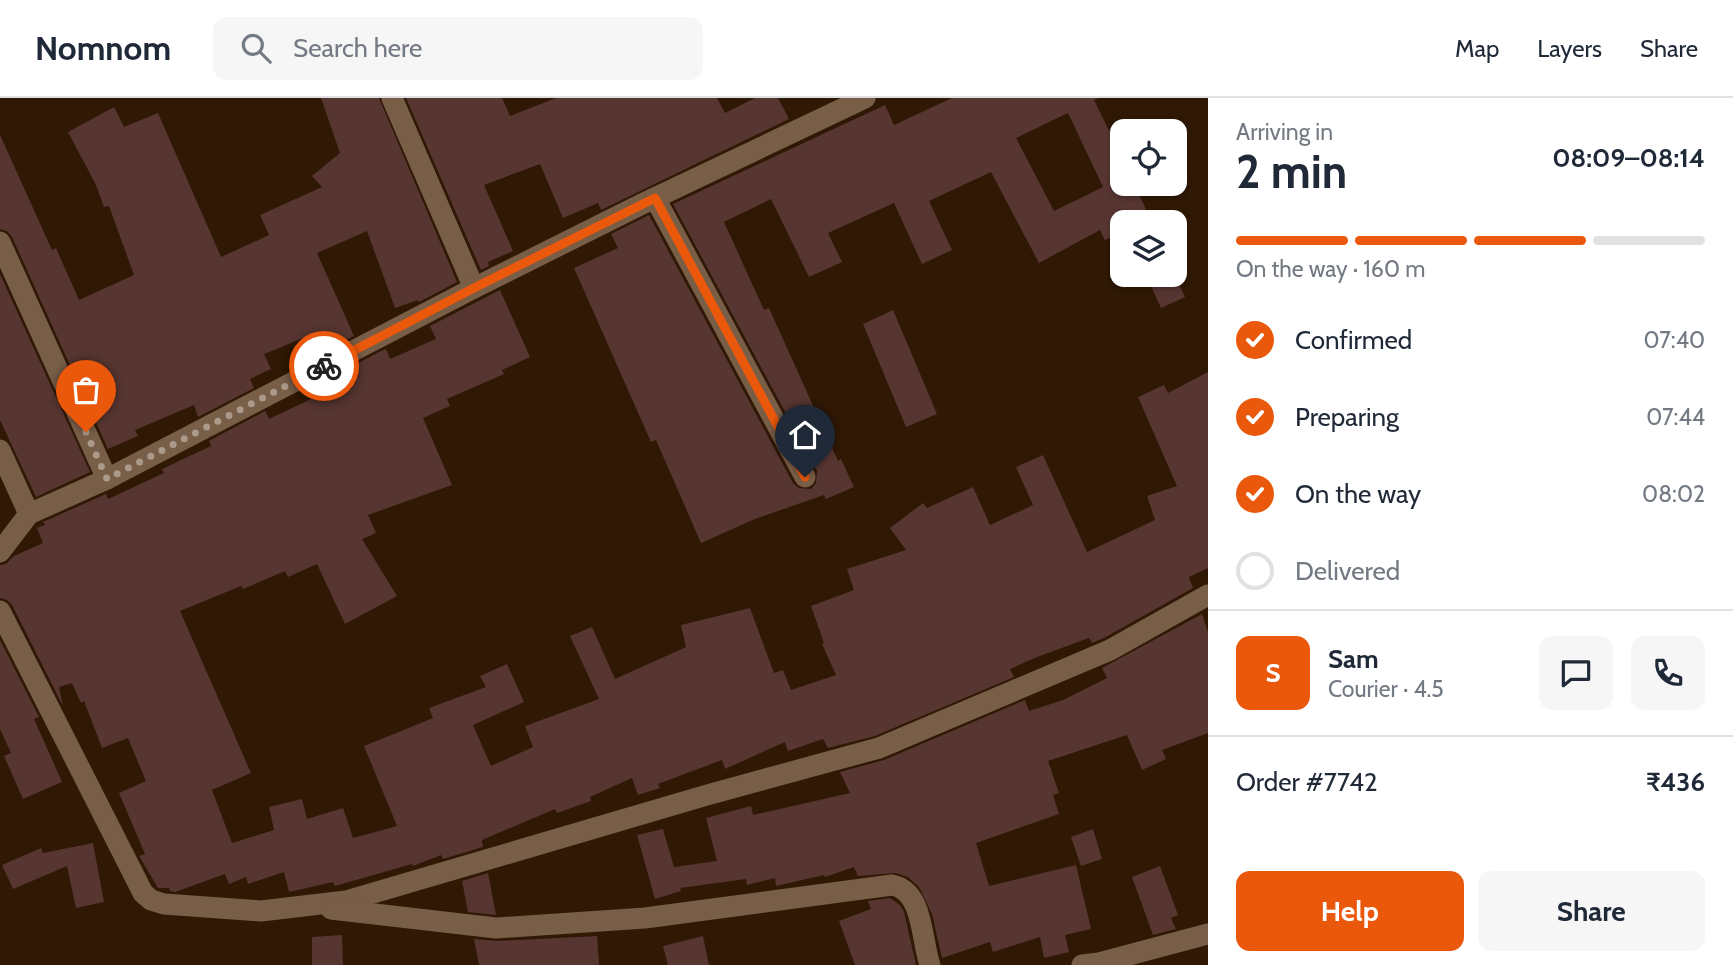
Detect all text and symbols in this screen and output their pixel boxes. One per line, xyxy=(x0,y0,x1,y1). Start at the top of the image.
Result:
search box xyxy=(213,17,703,80)
text: Nomnom xyxy=(35,28,171,68)
icon: search xyxy=(237,29,275,67)
text: Search here xyxy=(293,32,422,64)
text: Map xyxy=(1455,34,1499,63)
text: Layers xyxy=(1537,34,1602,63)
text: Share xyxy=(1640,34,1698,63)
text: Arriving in xyxy=(1236,118,1333,146)
map controls xyxy=(1110,119,1187,287)
button: locate xyxy=(1110,119,1187,196)
text: 08:09–08:14 xyxy=(1552,142,1705,174)
text: 2 min xyxy=(1236,144,1347,200)
button: layers xyxy=(1110,210,1187,287)
text: On the way · 160 m xyxy=(1236,255,1425,283)
icon: check xyxy=(1236,321,1274,359)
text: Confirmed xyxy=(1295,324,1412,356)
text: 07:40 xyxy=(1643,326,1705,354)
courier xyxy=(289,331,359,401)
icon: bike xyxy=(305,347,343,385)
pin xyxy=(56,360,116,432)
icon: bag xyxy=(67,371,105,409)
icon: check xyxy=(1236,398,1274,436)
text: Preparing xyxy=(1295,401,1399,433)
text: 07:44 xyxy=(1646,403,1705,431)
pin xyxy=(775,405,835,477)
icon: home xyxy=(786,416,824,454)
icon: check xyxy=(1236,475,1274,513)
text: On the way xyxy=(1295,478,1421,510)
text: 08:02 xyxy=(1642,480,1705,508)
text: Delivered xyxy=(1295,555,1400,587)
button: chat xyxy=(1539,636,1613,710)
button: phone xyxy=(1631,636,1705,710)
text: Sam xyxy=(1328,643,1379,675)
text: S xyxy=(1265,657,1281,689)
text: Courier · 4.5 xyxy=(1328,675,1444,703)
text: Order #7742 xyxy=(1236,766,1378,798)
text: ₹436 xyxy=(1646,766,1705,798)
button: Help xyxy=(1236,871,1464,951)
button: Share xyxy=(1478,871,1705,951)

